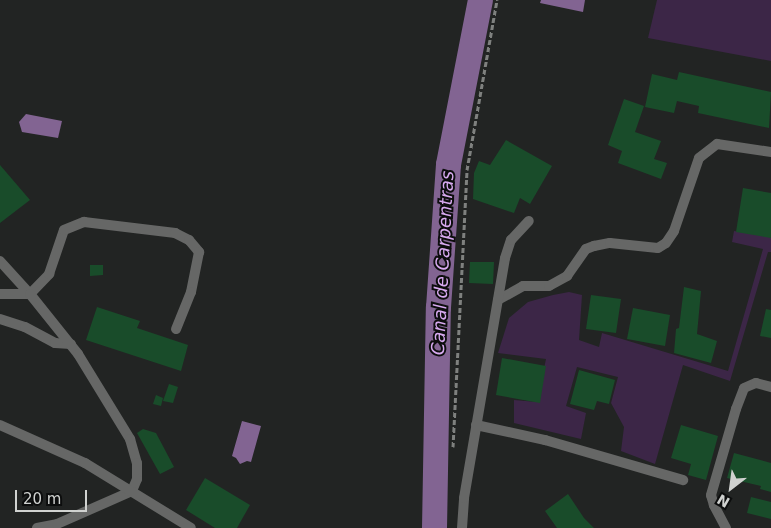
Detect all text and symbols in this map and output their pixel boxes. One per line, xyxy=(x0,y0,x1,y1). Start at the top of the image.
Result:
water label: Canal de Carpentras xyxy=(427,170,459,356)
north arrow xyxy=(706,463,756,513)
scale bar xyxy=(18,480,90,512)
text: 20 m xyxy=(23,490,61,508)
text: N xyxy=(714,491,733,511)

